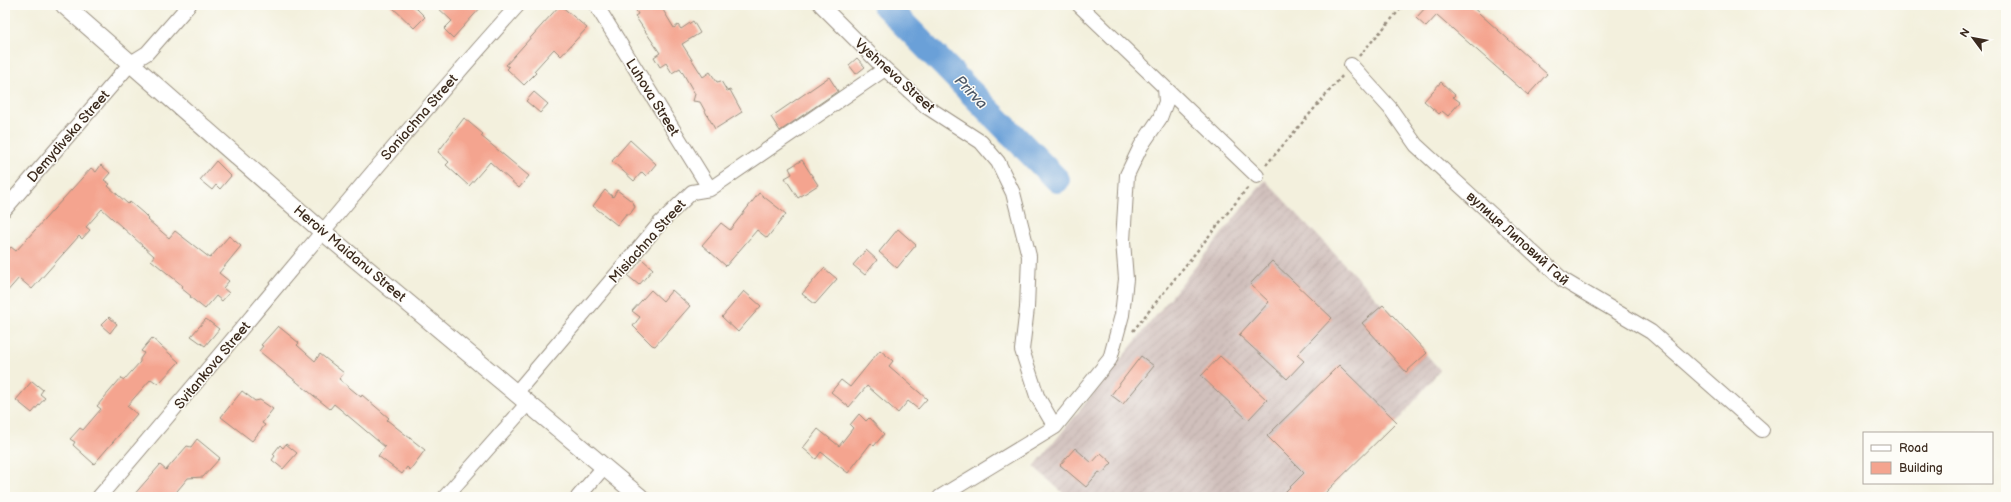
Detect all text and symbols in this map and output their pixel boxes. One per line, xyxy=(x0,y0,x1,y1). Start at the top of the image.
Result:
north arrow xyxy=(1953,18,1993,58)
text: N xyxy=(1957,26,1973,40)
street label: Vyshneva Street xyxy=(851,35,939,116)
street label: Luhova Street xyxy=(622,55,683,140)
street label: Soniachna Street xyxy=(377,70,462,164)
water label: Prirva xyxy=(950,72,991,113)
street label: Demydivska Street xyxy=(24,86,114,186)
street label: вулиця Липовий Гай xyxy=(1463,188,1573,289)
street label: Misiachna Street xyxy=(605,196,690,287)
street label: Heroiv Maidanu Street xyxy=(290,201,410,306)
street label: Svitankova Street xyxy=(171,318,254,413)
legend xyxy=(1863,432,1993,484)
text: Road xyxy=(1899,441,1928,456)
text: Building xyxy=(1899,461,1943,476)

